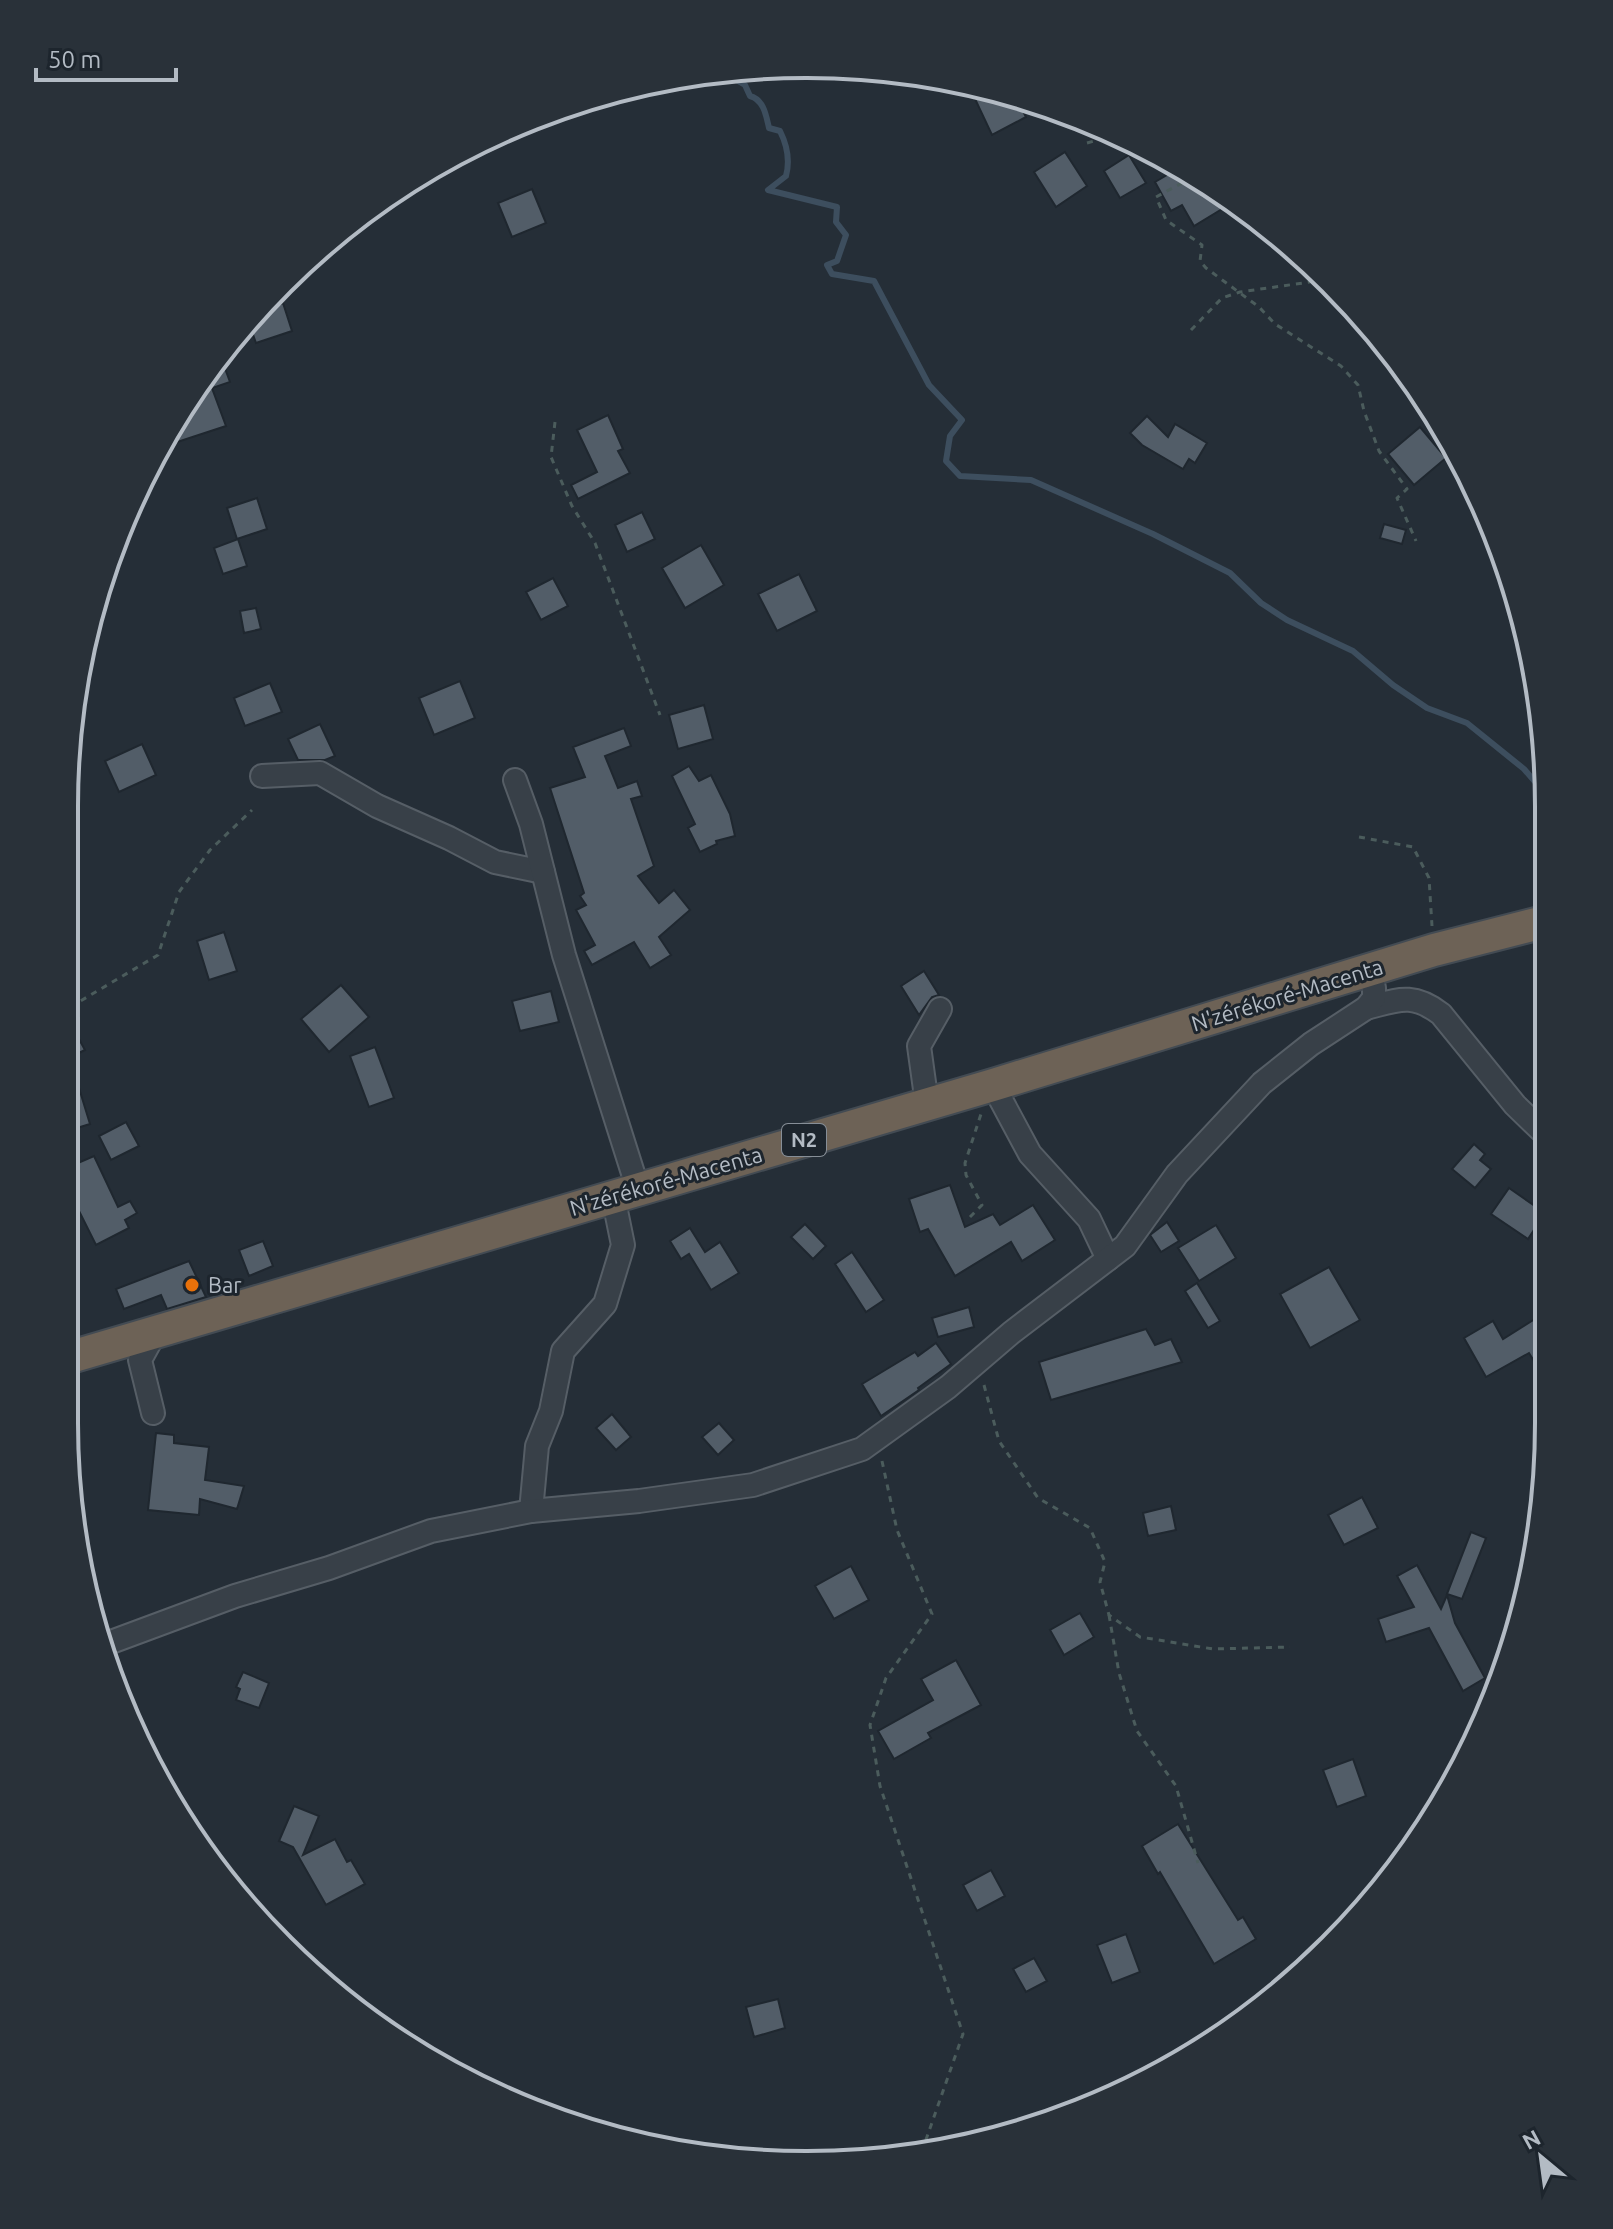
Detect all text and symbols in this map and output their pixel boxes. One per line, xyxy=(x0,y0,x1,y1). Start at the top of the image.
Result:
scale bar xyxy=(36,32,176,82)
text: 50 m xyxy=(48,46,101,73)
street label: N'zérékoré-Macenta xyxy=(1188,953,1386,1036)
road number: N2 xyxy=(782,1124,826,1156)
street label: N'zérékoré-Macenta xyxy=(567,1141,765,1220)
place label: Bar xyxy=(208,1272,242,1297)
marker: Bar xyxy=(183,1276,201,1294)
north arrow xyxy=(1501,2117,1581,2197)
text: N xyxy=(1518,2124,1544,2154)

